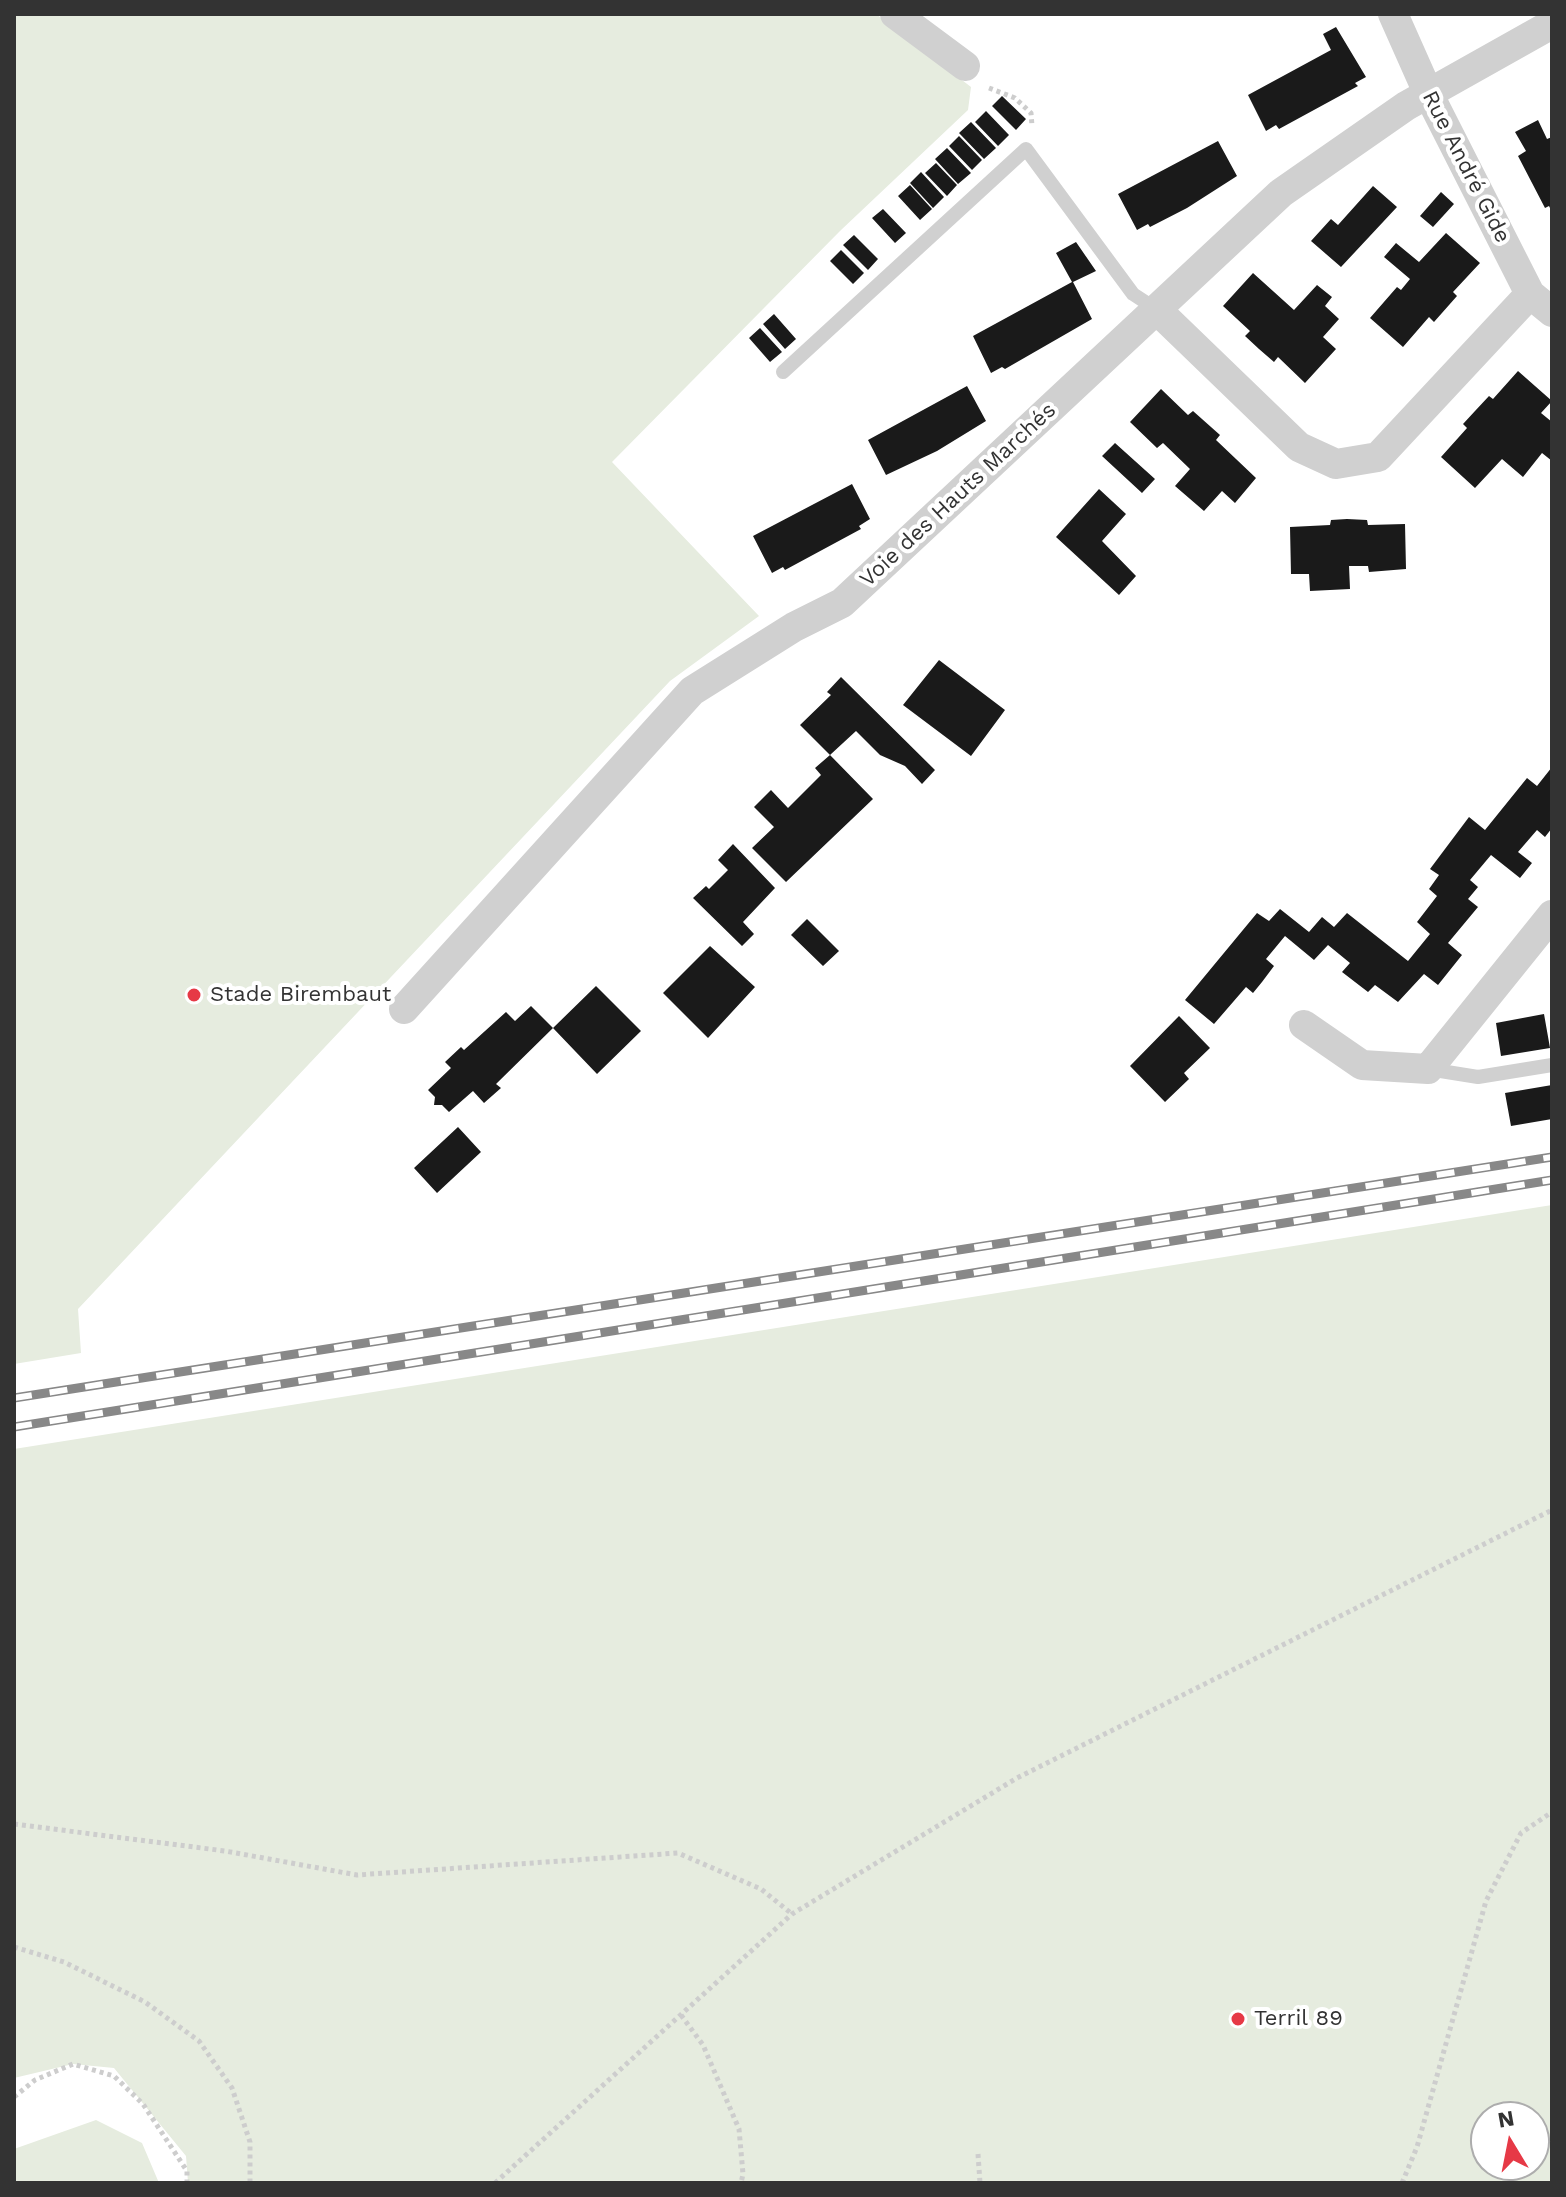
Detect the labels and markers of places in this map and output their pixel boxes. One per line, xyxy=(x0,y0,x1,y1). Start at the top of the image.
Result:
place label: Stade Birembaut xyxy=(210,982,391,1008)
marker: Stade Birembaut xyxy=(185,986,203,1004)
place label: Terril 89 xyxy=(1254,2006,1343,2032)
marker: Terril 89 xyxy=(1229,2010,1247,2028)

